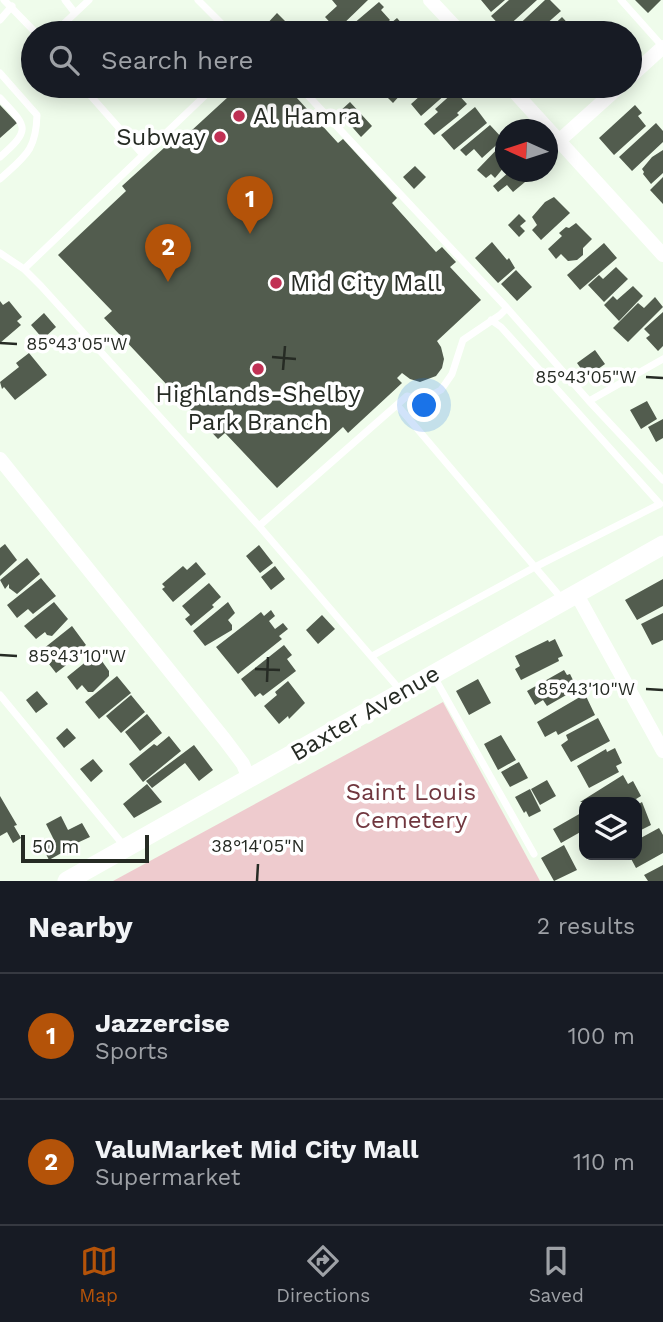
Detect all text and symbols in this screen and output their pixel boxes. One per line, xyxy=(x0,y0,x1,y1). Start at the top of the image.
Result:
search box xyxy=(21,21,642,98)
icon: search xyxy=(45,41,83,79)
text: Search here xyxy=(101,45,253,75)
place label: Al Hamra xyxy=(253,102,361,130)
marker: Al Hamra xyxy=(231,108,247,124)
north arrow xyxy=(495,119,558,182)
place label: Subway xyxy=(116,123,207,151)
marker: Subway xyxy=(212,129,228,145)
pin: 1 xyxy=(227,176,273,234)
pin: 2 xyxy=(145,224,191,282)
place label: Mid City Mall xyxy=(290,269,442,297)
marker: Mid City Mall xyxy=(268,275,284,291)
text: 85°43'05"W xyxy=(26,333,128,354)
marker: Highlands-Shelby Park Branch xyxy=(250,361,266,377)
text: 85°43'05"W xyxy=(535,366,637,387)
place label: Highlands-Shelby Park Branch xyxy=(155,380,361,436)
your location xyxy=(407,388,441,422)
text: 85°43'10"W xyxy=(28,645,126,666)
street label: Baxter Avenue xyxy=(286,659,444,767)
text: 85°43'10"W xyxy=(537,678,635,699)
park label: Saint Louis Cemetery xyxy=(346,778,476,834)
map controls xyxy=(579,797,642,860)
button: layers xyxy=(579,797,642,860)
scale bar xyxy=(21,832,149,864)
text: 50 m xyxy=(32,835,79,858)
text: 38°14'05"N xyxy=(211,835,305,856)
text: Nearby xyxy=(28,909,133,944)
text: 2 results xyxy=(537,913,635,940)
text: Jazzercise xyxy=(95,1008,230,1038)
text: 1 xyxy=(46,1023,56,1050)
text: 100 m xyxy=(568,1023,635,1050)
text: Sports xyxy=(95,1038,168,1065)
text: ValuMarket Mid City Mall xyxy=(95,1134,419,1164)
text: 2 xyxy=(44,1149,58,1176)
text: 110 m xyxy=(573,1149,635,1176)
text: Supermarket xyxy=(95,1164,240,1191)
tab: Map xyxy=(79,1242,118,1307)
tab: Directions xyxy=(276,1242,370,1307)
tab: Saved xyxy=(529,1242,584,1307)

